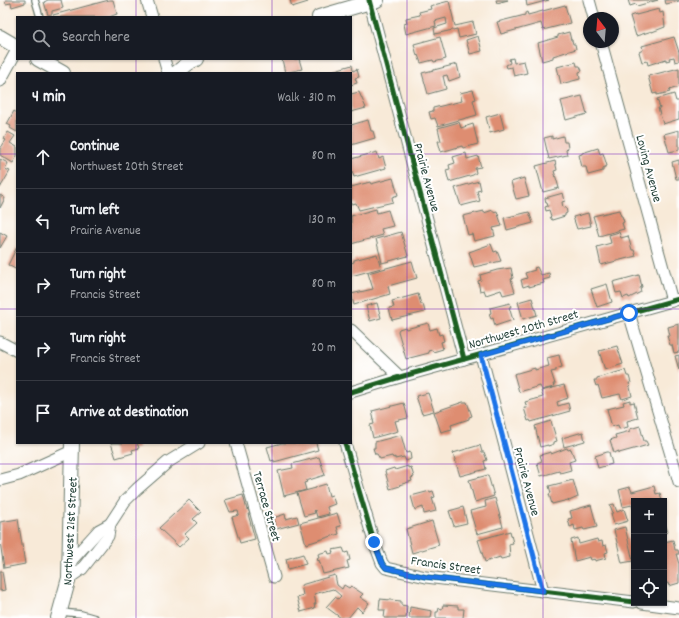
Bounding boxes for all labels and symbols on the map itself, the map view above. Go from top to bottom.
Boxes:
north arrow [583,12,619,48]
street label: Loving Avenue [629,133,666,205]
street label: Prairie Avenue [407,141,444,215]
route start [620,304,638,322]
street label: Northwest 20th Street [467,306,581,355]
street label: Prairie Avenue [507,445,544,519]
street label: Terrace Street [247,469,285,544]
street label: Northwest 21st Street [59,476,84,586]
route end [365,533,383,551]
street label: Francis Street [409,552,482,581]

